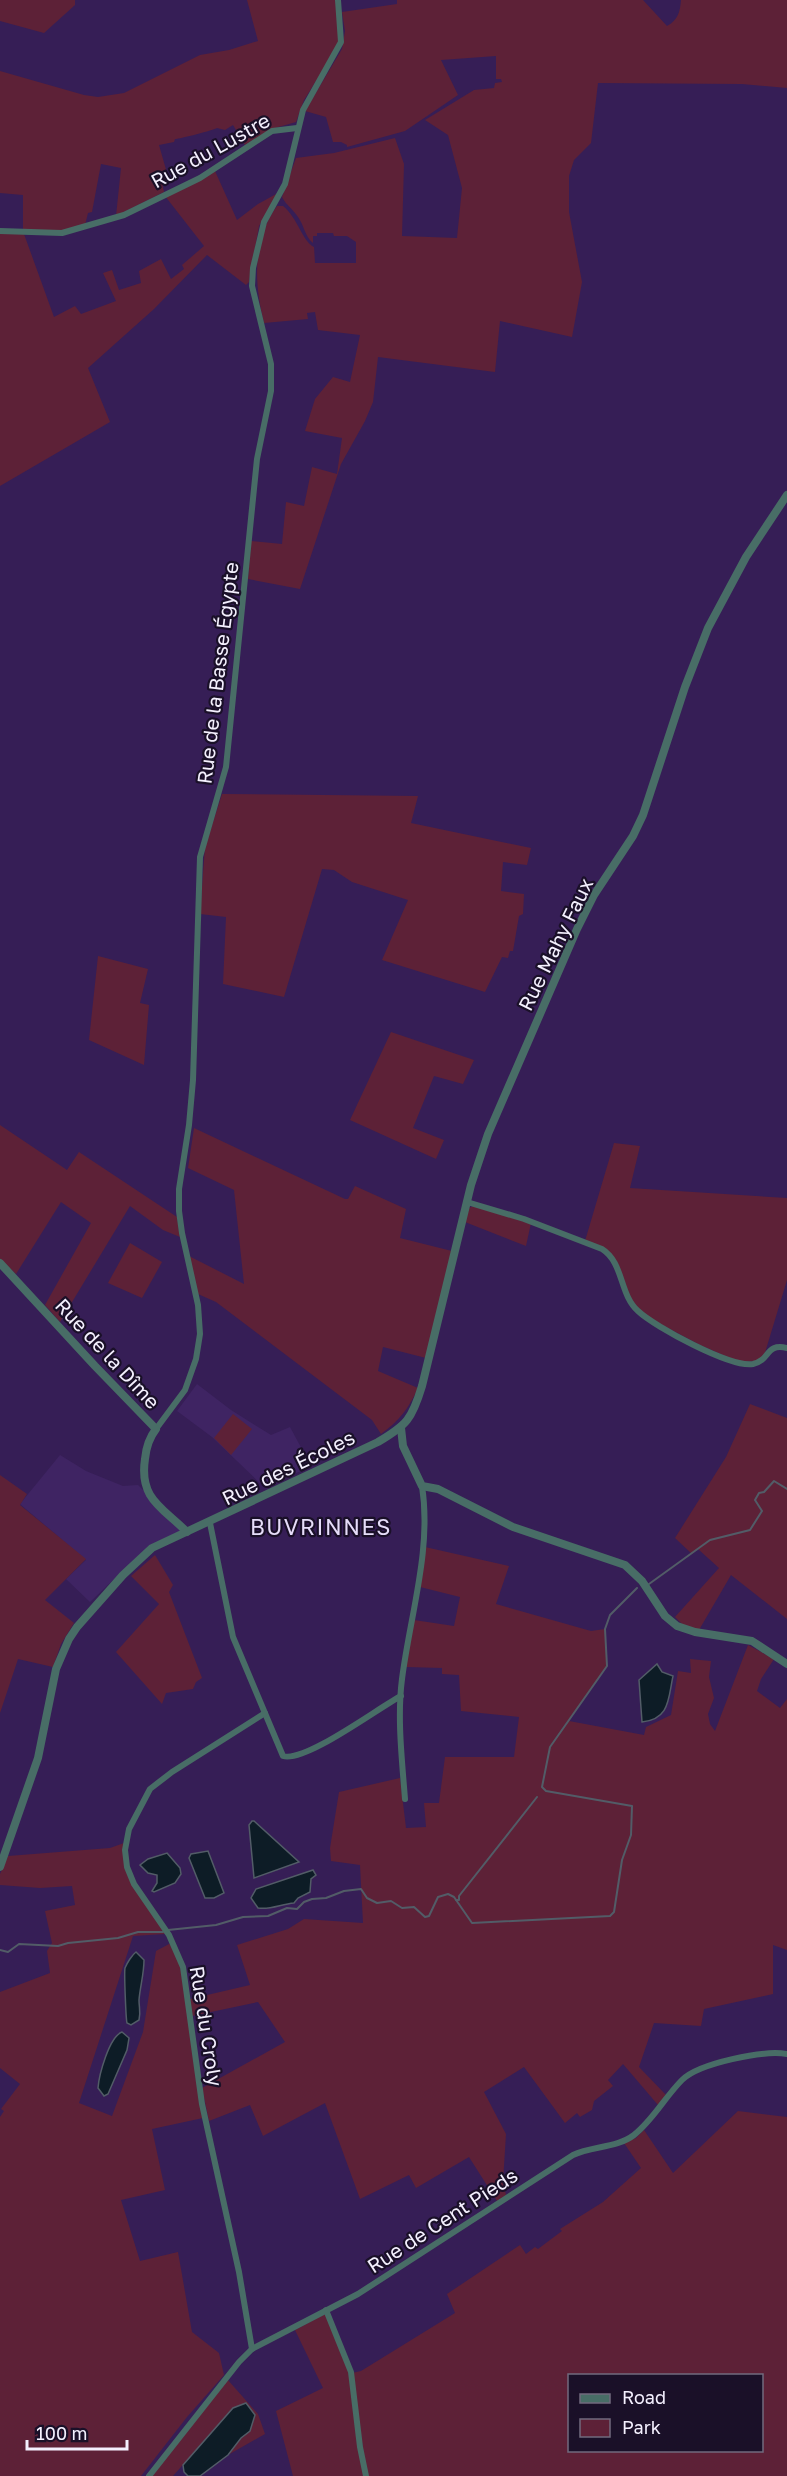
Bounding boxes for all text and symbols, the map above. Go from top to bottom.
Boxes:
street label: Rue du Lustre [146,107,274,193]
street label: Rue de la Basse Égypte [191,561,243,785]
street label: Rue Mahy Faux [513,874,597,1014]
street label: Rue de la Dîme [51,1293,165,1413]
street label: Rue des Écoles [218,1424,358,1510]
district label: BUVRINNES [250,1513,392,1540]
street label: Rue du Croly [186,1964,228,2088]
street label: Rue de Cent Pieds [362,2163,522,2277]
legend [568,2374,763,2452]
text: Road [622,2386,666,2408]
scale bar [27,2413,128,2451]
text: Park [622,2416,661,2438]
text: 100 m [36,2422,87,2444]

